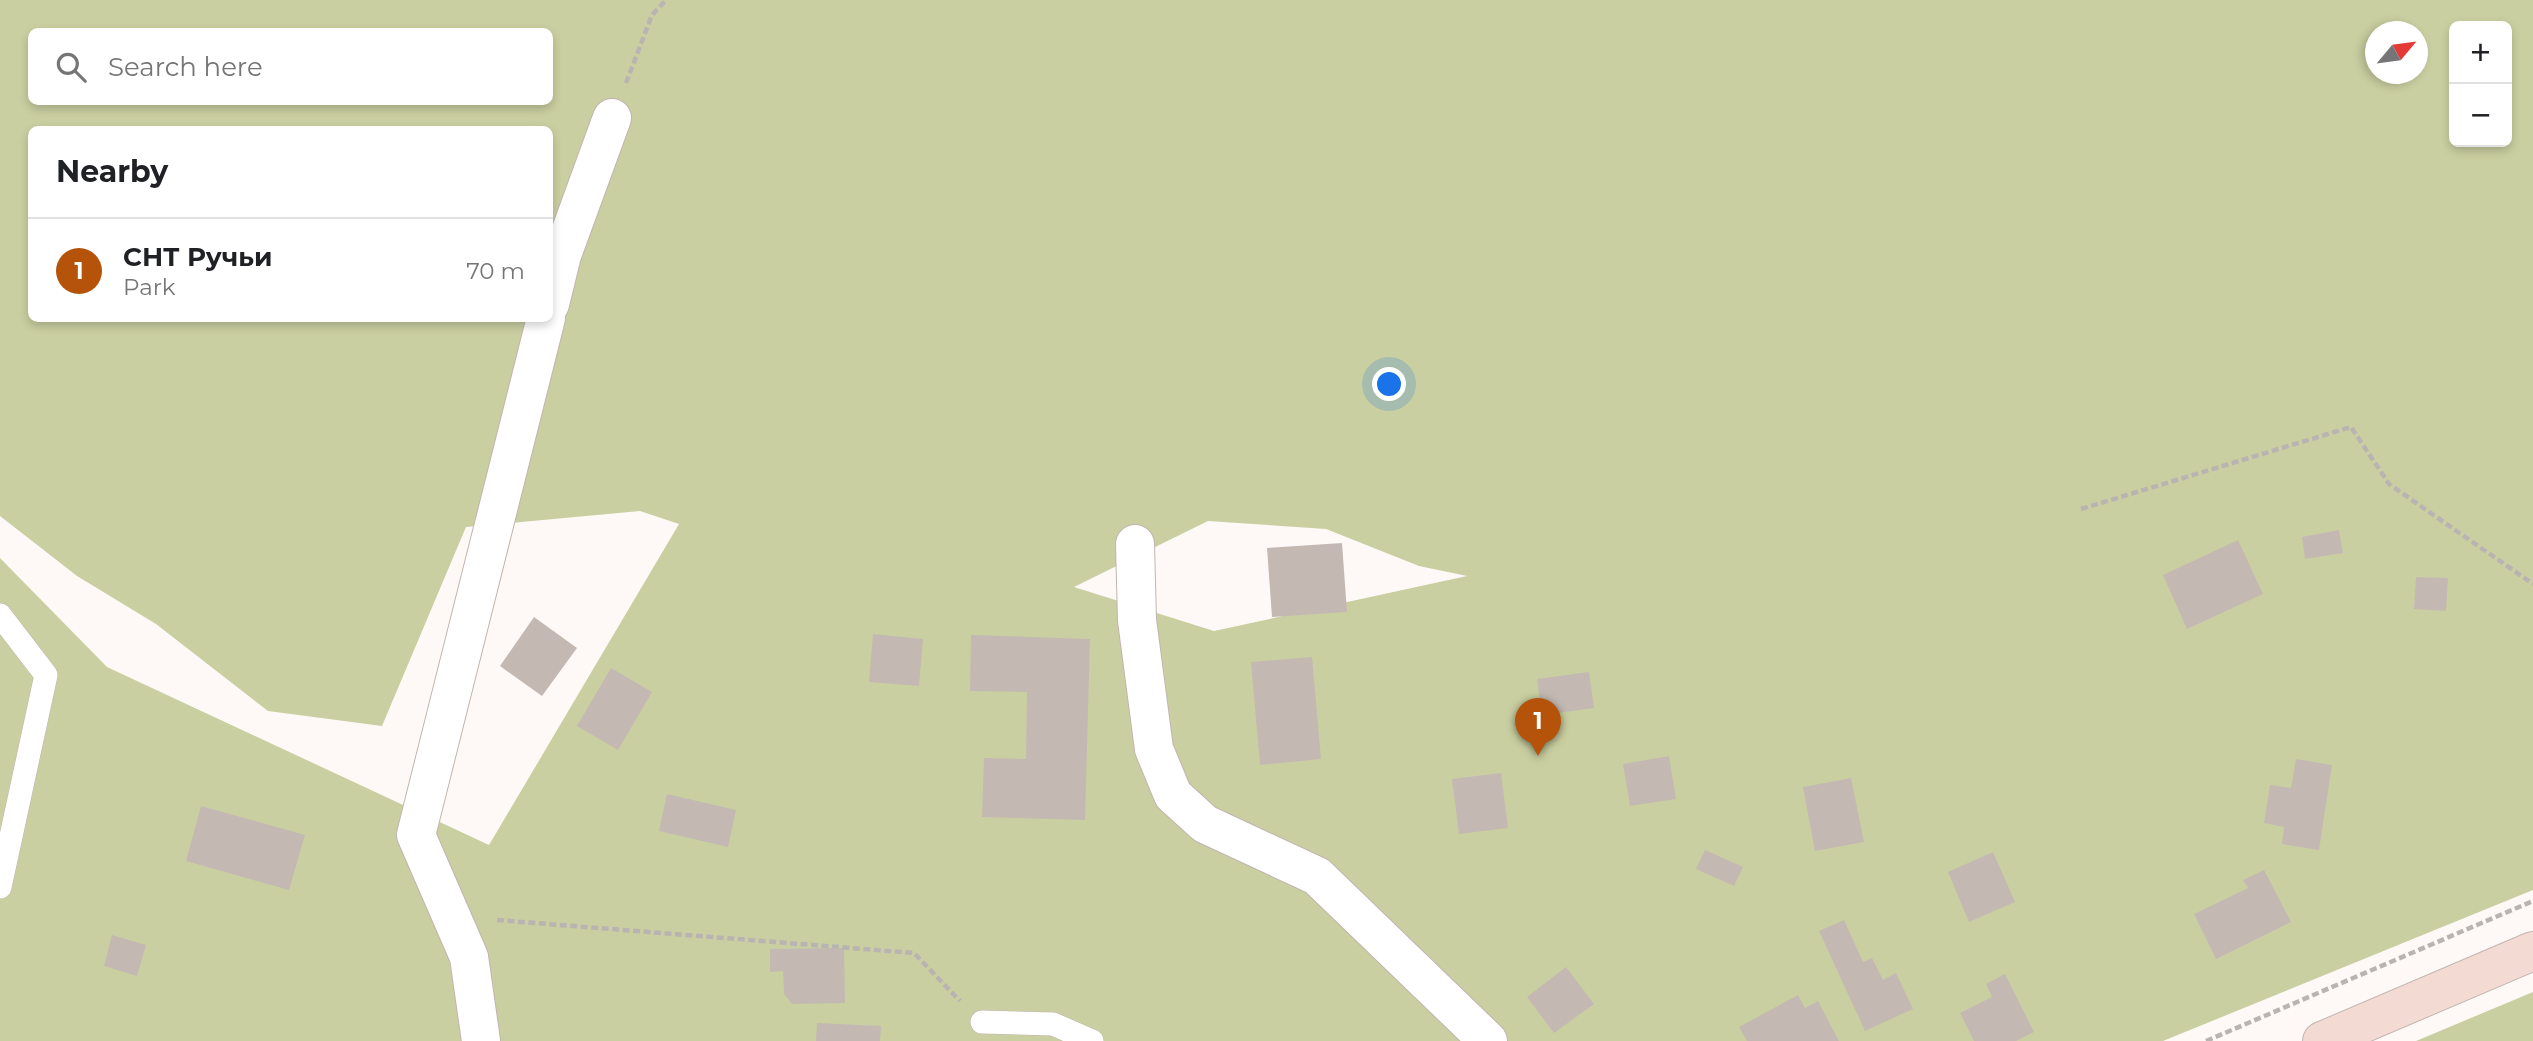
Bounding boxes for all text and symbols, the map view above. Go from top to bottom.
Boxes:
north arrow [2365,21,2428,84]
map controls [2449,21,2512,147]
button: + [2449,21,2512,84]
search box [28,28,553,105]
icon: search [52,48,90,86]
text: Search here [108,51,263,83]
button: − [2449,84,2512,147]
text: Nearby [56,153,168,190]
text: СНТ Ручьи [123,241,272,273]
text: 1 [74,257,84,285]
text: 70 m [466,257,525,285]
text: Park [123,273,176,301]
your location [1372,367,1406,401]
pin: 1 [1515,698,1561,756]

